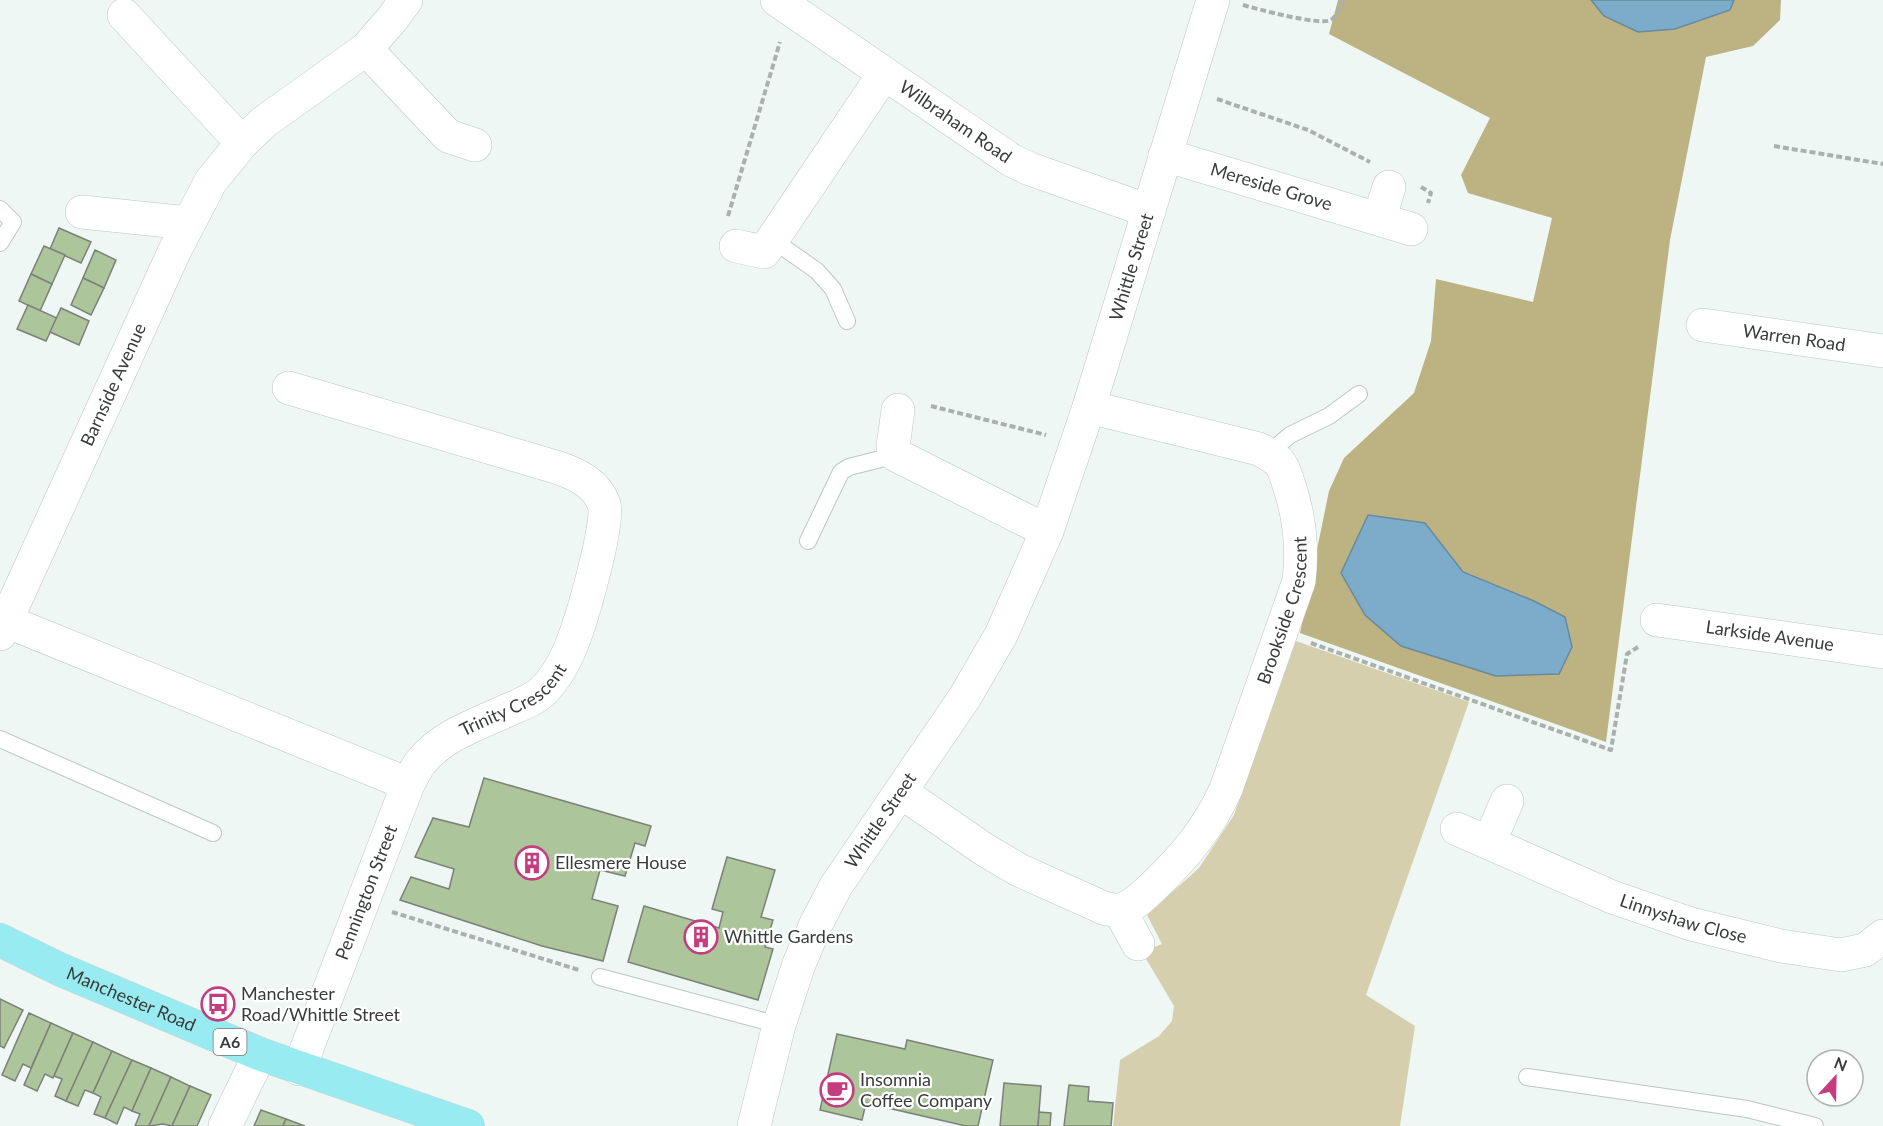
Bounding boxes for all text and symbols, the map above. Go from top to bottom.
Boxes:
street label: Wilbraham Road [896,75,1016,167]
street label: Mereside Grove [1208,157,1335,215]
street label: Whittle Street [1104,210,1158,323]
street label: Barnside Avenue [75,319,150,449]
street label: Warren Road [1741,319,1847,355]
street label: Brookside Crescent [1252,535,1311,687]
street label: Larkside Avenue [1704,615,1836,655]
street label: Trinity Crescent [456,659,571,740]
street label: Whittle Street [840,767,921,872]
street label: Pennington Street [330,821,401,963]
building icon: Ellesmere House [514,845,550,881]
place label: Ellesmere House [555,851,687,873]
street label: Linnyshaw Close [1617,889,1749,947]
building icon: Whittle Gardens [683,919,719,955]
place label: Whittle Gardens [724,925,853,947]
street label: Manchester Road [64,962,199,1036]
place label: Manchester Road/Whittle Street [241,982,401,1025]
bus stop icon: Manchester Road/Whittle Street [200,986,236,1022]
road number: A6 [214,1029,246,1055]
north arrow [1805,1048,1865,1108]
text: N [1832,1053,1850,1075]
place label: Insomnia Coffee Company [860,1068,993,1111]
cafe icon: Insomnia Coffee Company [819,1072,855,1108]

